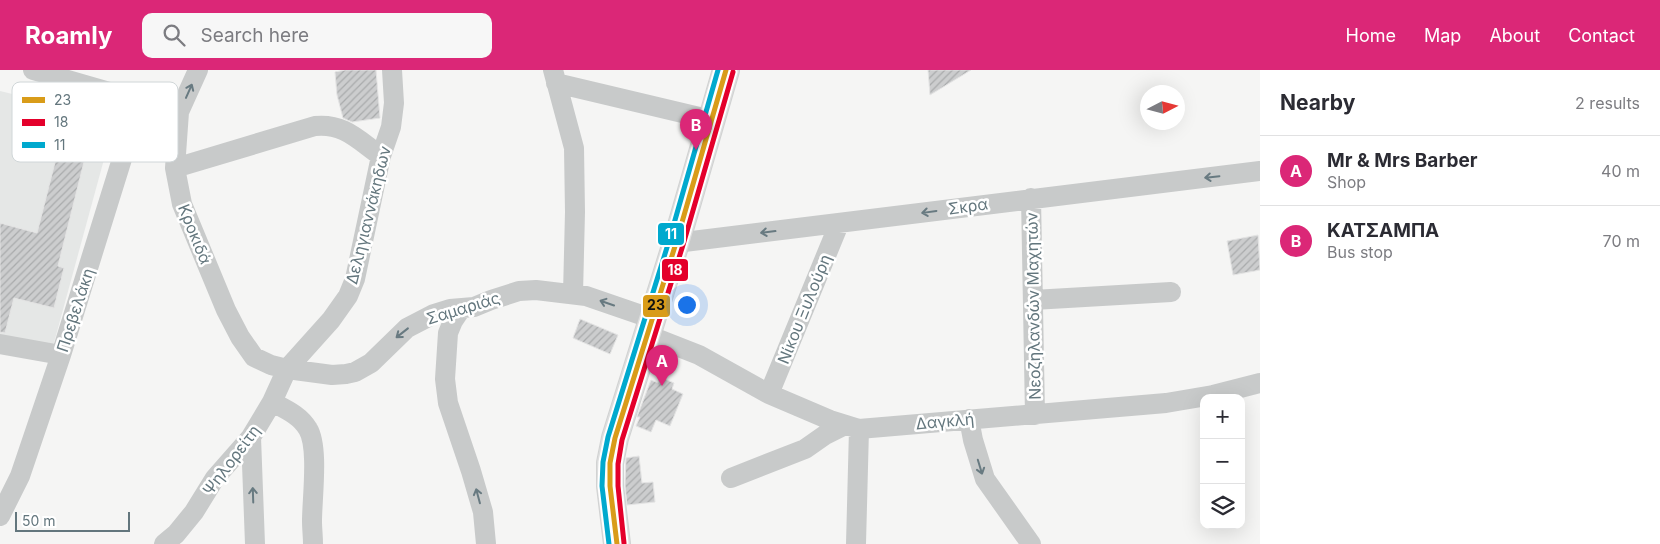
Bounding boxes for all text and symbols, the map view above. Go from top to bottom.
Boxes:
search box [142,13,492,58]
text: Roamly [25,21,112,50]
icon: search [160,21,188,49]
text: Search here [200,24,309,47]
text: Home [1346,25,1396,46]
text: Map [1424,25,1461,46]
text: About [1489,25,1540,46]
text: Contact [1568,25,1635,46]
legend [12,82,178,162]
one-way arrow [185,84,194,99]
north arrow [1140,85,1185,130]
text: Nearby [1280,90,1355,115]
text: 23 [54,91,71,108]
text: 2 results [1575,93,1640,113]
pin: B [680,109,712,150]
text: 18 [54,113,68,130]
text: 11 [54,136,65,153]
street label: Δεληγιαννάκηδων [341,144,395,286]
text: Mr & Mrs Barber [1327,149,1477,172]
text: A [1290,161,1302,181]
text: 40 m [1601,161,1640,181]
one-way arrow [1204,172,1220,182]
text: Shop [1327,172,1366,192]
street label: Σκρα [947,193,989,219]
street label: Κροκιδά [174,201,216,267]
one-way arrow [921,207,937,217]
street label: Νεοζηλανδών Μαχητών [1021,212,1045,400]
text: ΚΑΤΣΑΜΠΑ [1327,219,1439,242]
line badge: 11 [657,222,685,246]
text: 11 [665,225,677,242]
one-way arrow [760,227,776,237]
text: B [1291,231,1301,251]
text: 70 m [1603,231,1640,251]
text: Bus stop [1327,242,1393,262]
street label: Νίκου Ξυλούρη [773,251,835,367]
line badge: 18 [661,258,689,282]
text: 18 [667,261,683,278]
street label: Πρεβελάκη [52,265,98,355]
street label: Σαμαριάς [424,287,502,329]
your location [674,292,700,318]
line badge: 23 [642,294,671,318]
text: 23 [647,296,665,313]
one-way arrow [599,298,615,307]
one-way arrow [396,327,409,338]
pin: A [646,345,678,386]
map controls [1200,394,1245,529]
button: + [1200,394,1245,439]
street label: Δαγκλή [915,408,975,434]
street label: Ψηλορείτη [198,421,264,499]
button: − [1200,439,1245,484]
one-way arrow [976,458,986,474]
button: layers [1200,484,1245,529]
one-way arrow [249,488,258,504]
one-way arrow [473,488,482,504]
scale bar [15,509,130,532]
text: 50 m [22,512,56,529]

